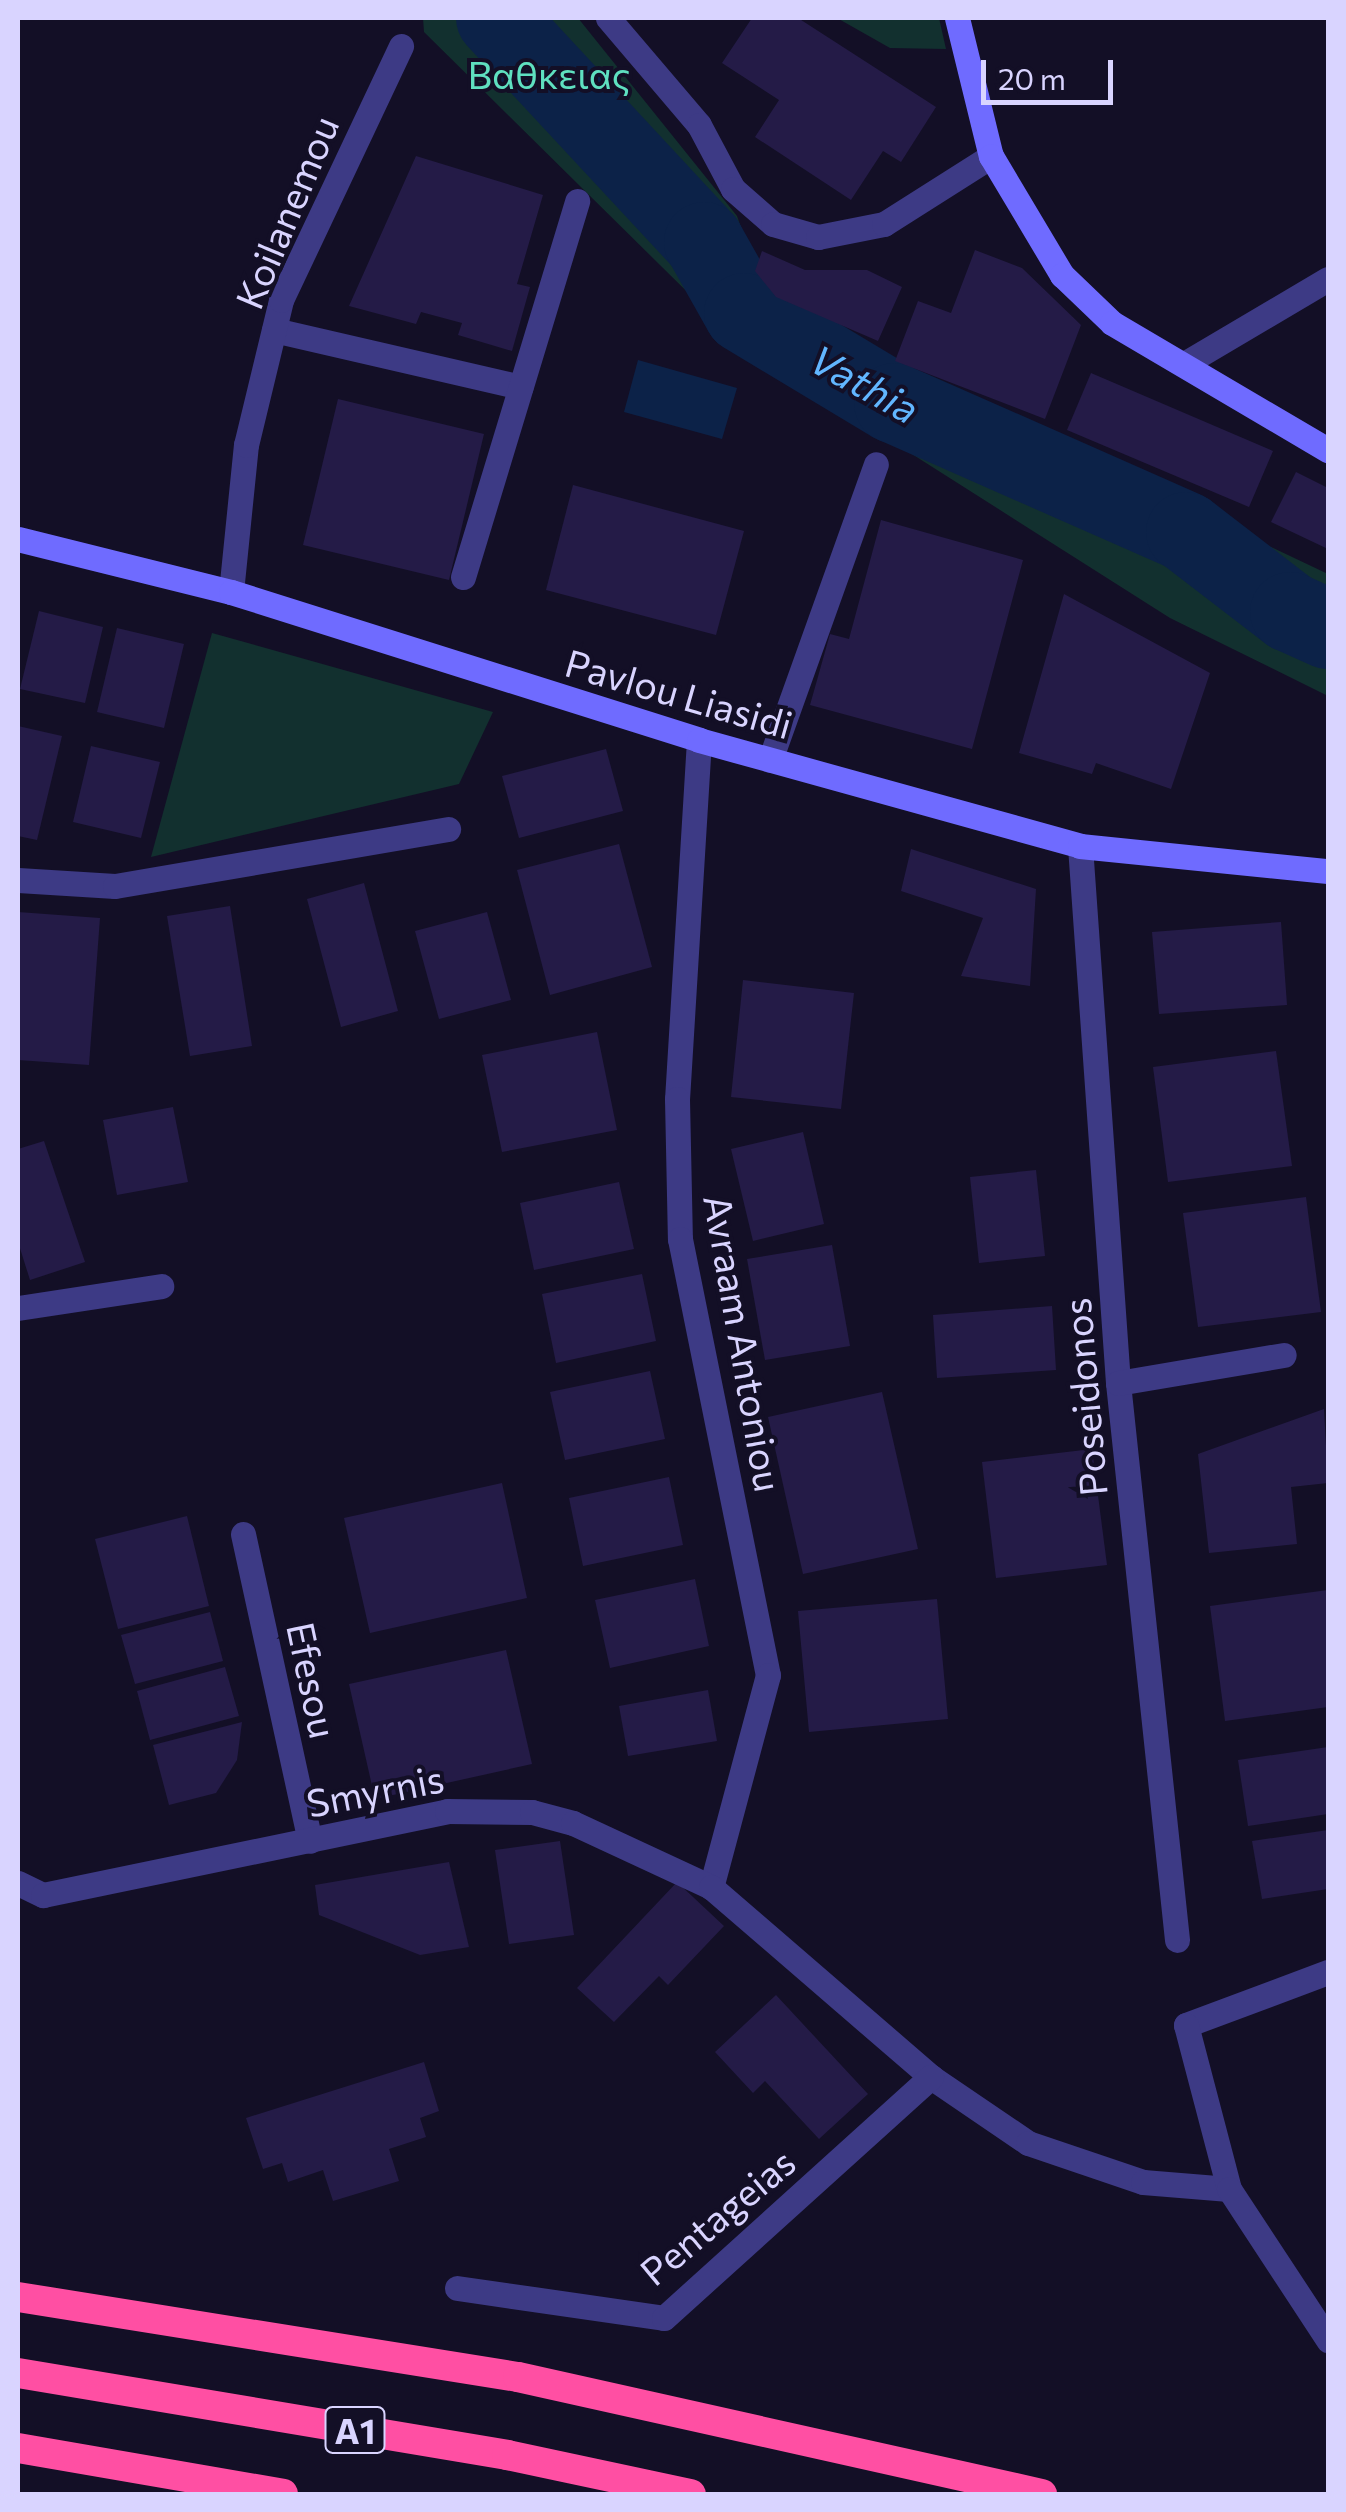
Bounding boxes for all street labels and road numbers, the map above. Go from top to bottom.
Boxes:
street label: Koilanemou [225,109,347,315]
street label: Pavlou Liasidi [560,639,798,747]
street label: Avraam Antoniou [695,1191,793,1495]
street label: Poseidonos [1053,1296,1115,1498]
street label: Efesou [278,1618,348,1742]
street label: Smyrnis [303,1754,447,1826]
street label: Pentageias [630,2138,804,2294]
road number: A1 [322,2400,388,2460]

